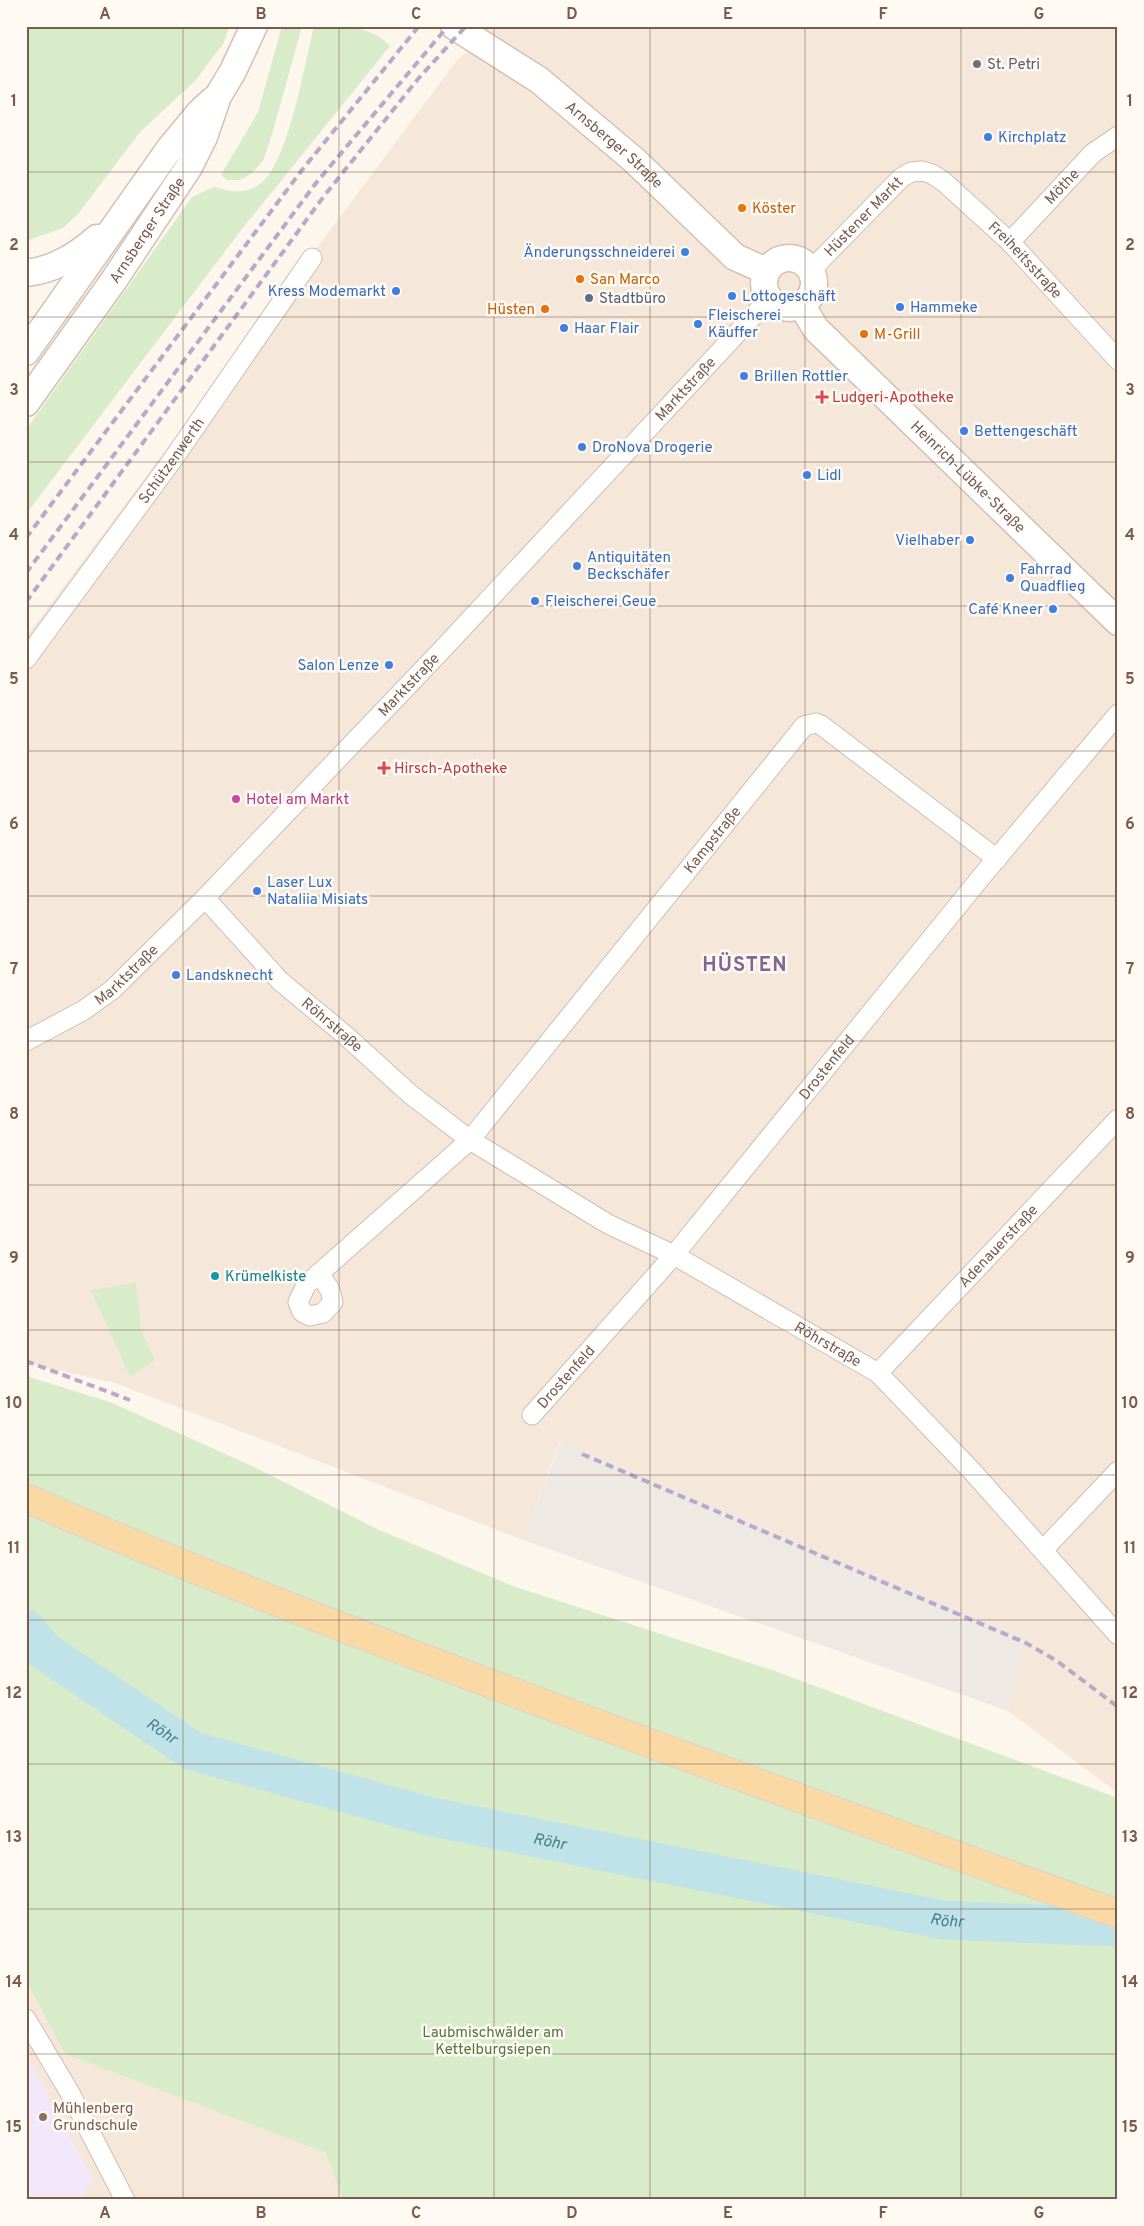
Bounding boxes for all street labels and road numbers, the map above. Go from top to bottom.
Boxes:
street label: Arnsberger Straße [561,98,666,193]
street label: Möthe [1042,165,1084,209]
street label: Hüstener Markt [821,173,908,262]
street label: Arnsberger Straße [106,174,190,288]
street label: Freiheitsstraße [983,218,1065,304]
street label: Marktstraße [652,354,721,426]
street label: Schützenwerth [135,415,210,508]
street label: Heinrich-Lübke-Straße [906,418,1029,538]
street label: Marktstraße [375,650,445,721]
street label: Kampstraße [681,803,746,878]
street label: Marktstraße [91,941,163,1010]
street label: Röhrstraße [297,995,366,1057]
street label: Drostenfeld [796,1032,860,1104]
street label: Adenauerstraße [956,1201,1043,1292]
street label: Röhrstraße [790,1318,864,1372]
street label: Drostenfeld [534,1342,600,1413]

